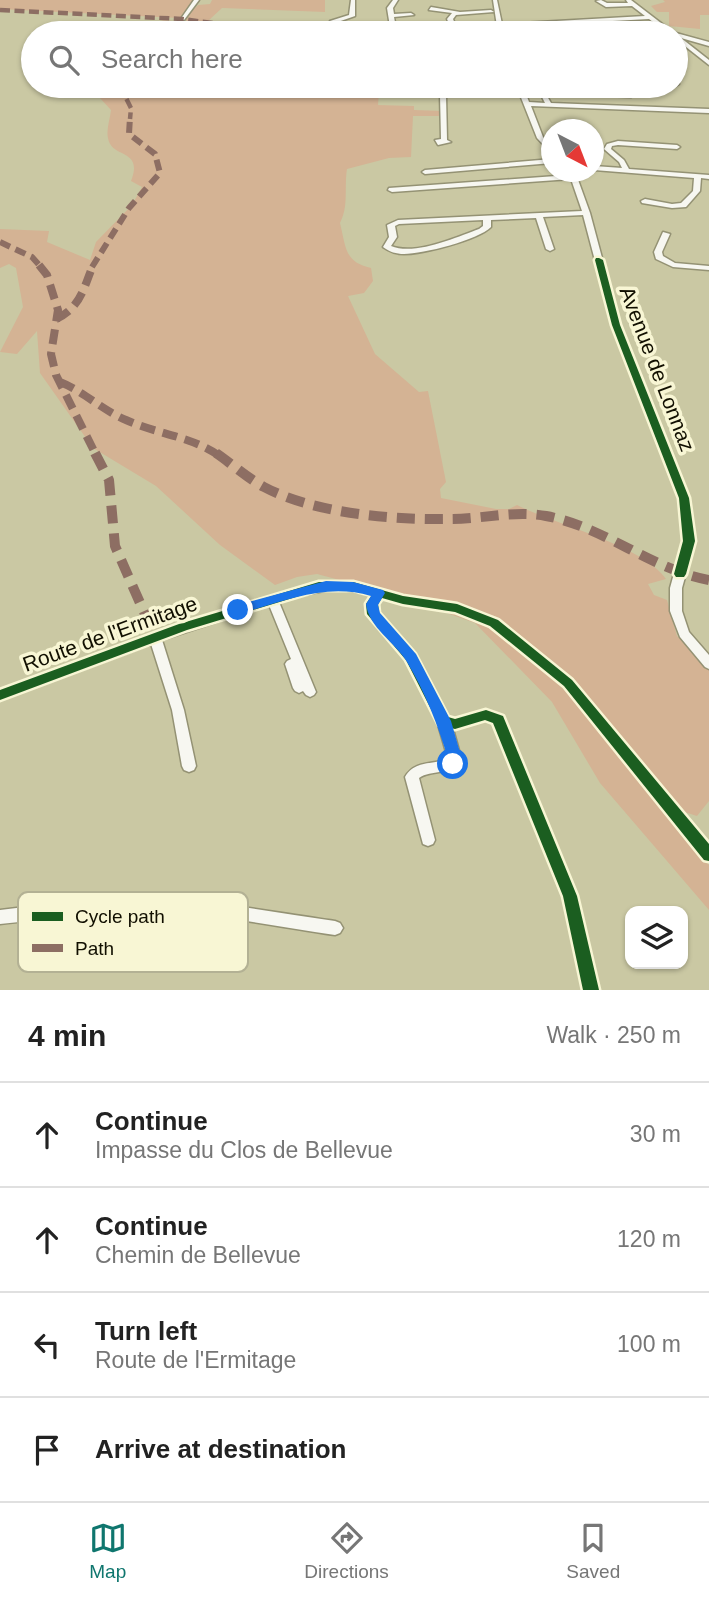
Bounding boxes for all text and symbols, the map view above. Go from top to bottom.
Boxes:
search box [21,21,688,98]
icon: search [45,41,83,79]
text: Search here [101,44,243,74]
north arrow [541,119,604,182]
street label: Avenue de Lonnaz [615,283,700,455]
street label: Route de l'Ermitage [20,591,200,676]
route end [222,594,253,625]
route start [437,748,468,779]
legend [18,892,248,972]
text: Cycle path [75,906,165,927]
map controls [625,906,688,969]
button: layers [625,906,688,969]
text: Path [75,938,114,959]
text: 4 min [28,1019,106,1052]
text: Walk · 250 m [546,1022,681,1048]
text: Continue [95,1106,208,1136]
icon: ahead [28,1116,66,1154]
text: 30 m [630,1121,681,1147]
text: Impasse du Clos de Bellevue [95,1137,393,1163]
text: Continue [95,1211,208,1241]
icon: ahead [28,1221,66,1259]
text: 120 m [617,1226,681,1252]
text: Chemin de Bellevue [95,1242,301,1268]
text: Turn left [95,1316,197,1346]
icon: left [28,1326,66,1364]
text: 100 m [617,1331,681,1357]
text: Route de l'Ermitage [95,1347,296,1373]
icon: arrive [28,1431,66,1469]
text: Arrive at destination [95,1434,346,1464]
tab: Map [89,1519,127,1583]
tab: Directions [304,1519,389,1583]
tab: Saved [566,1519,620,1583]

